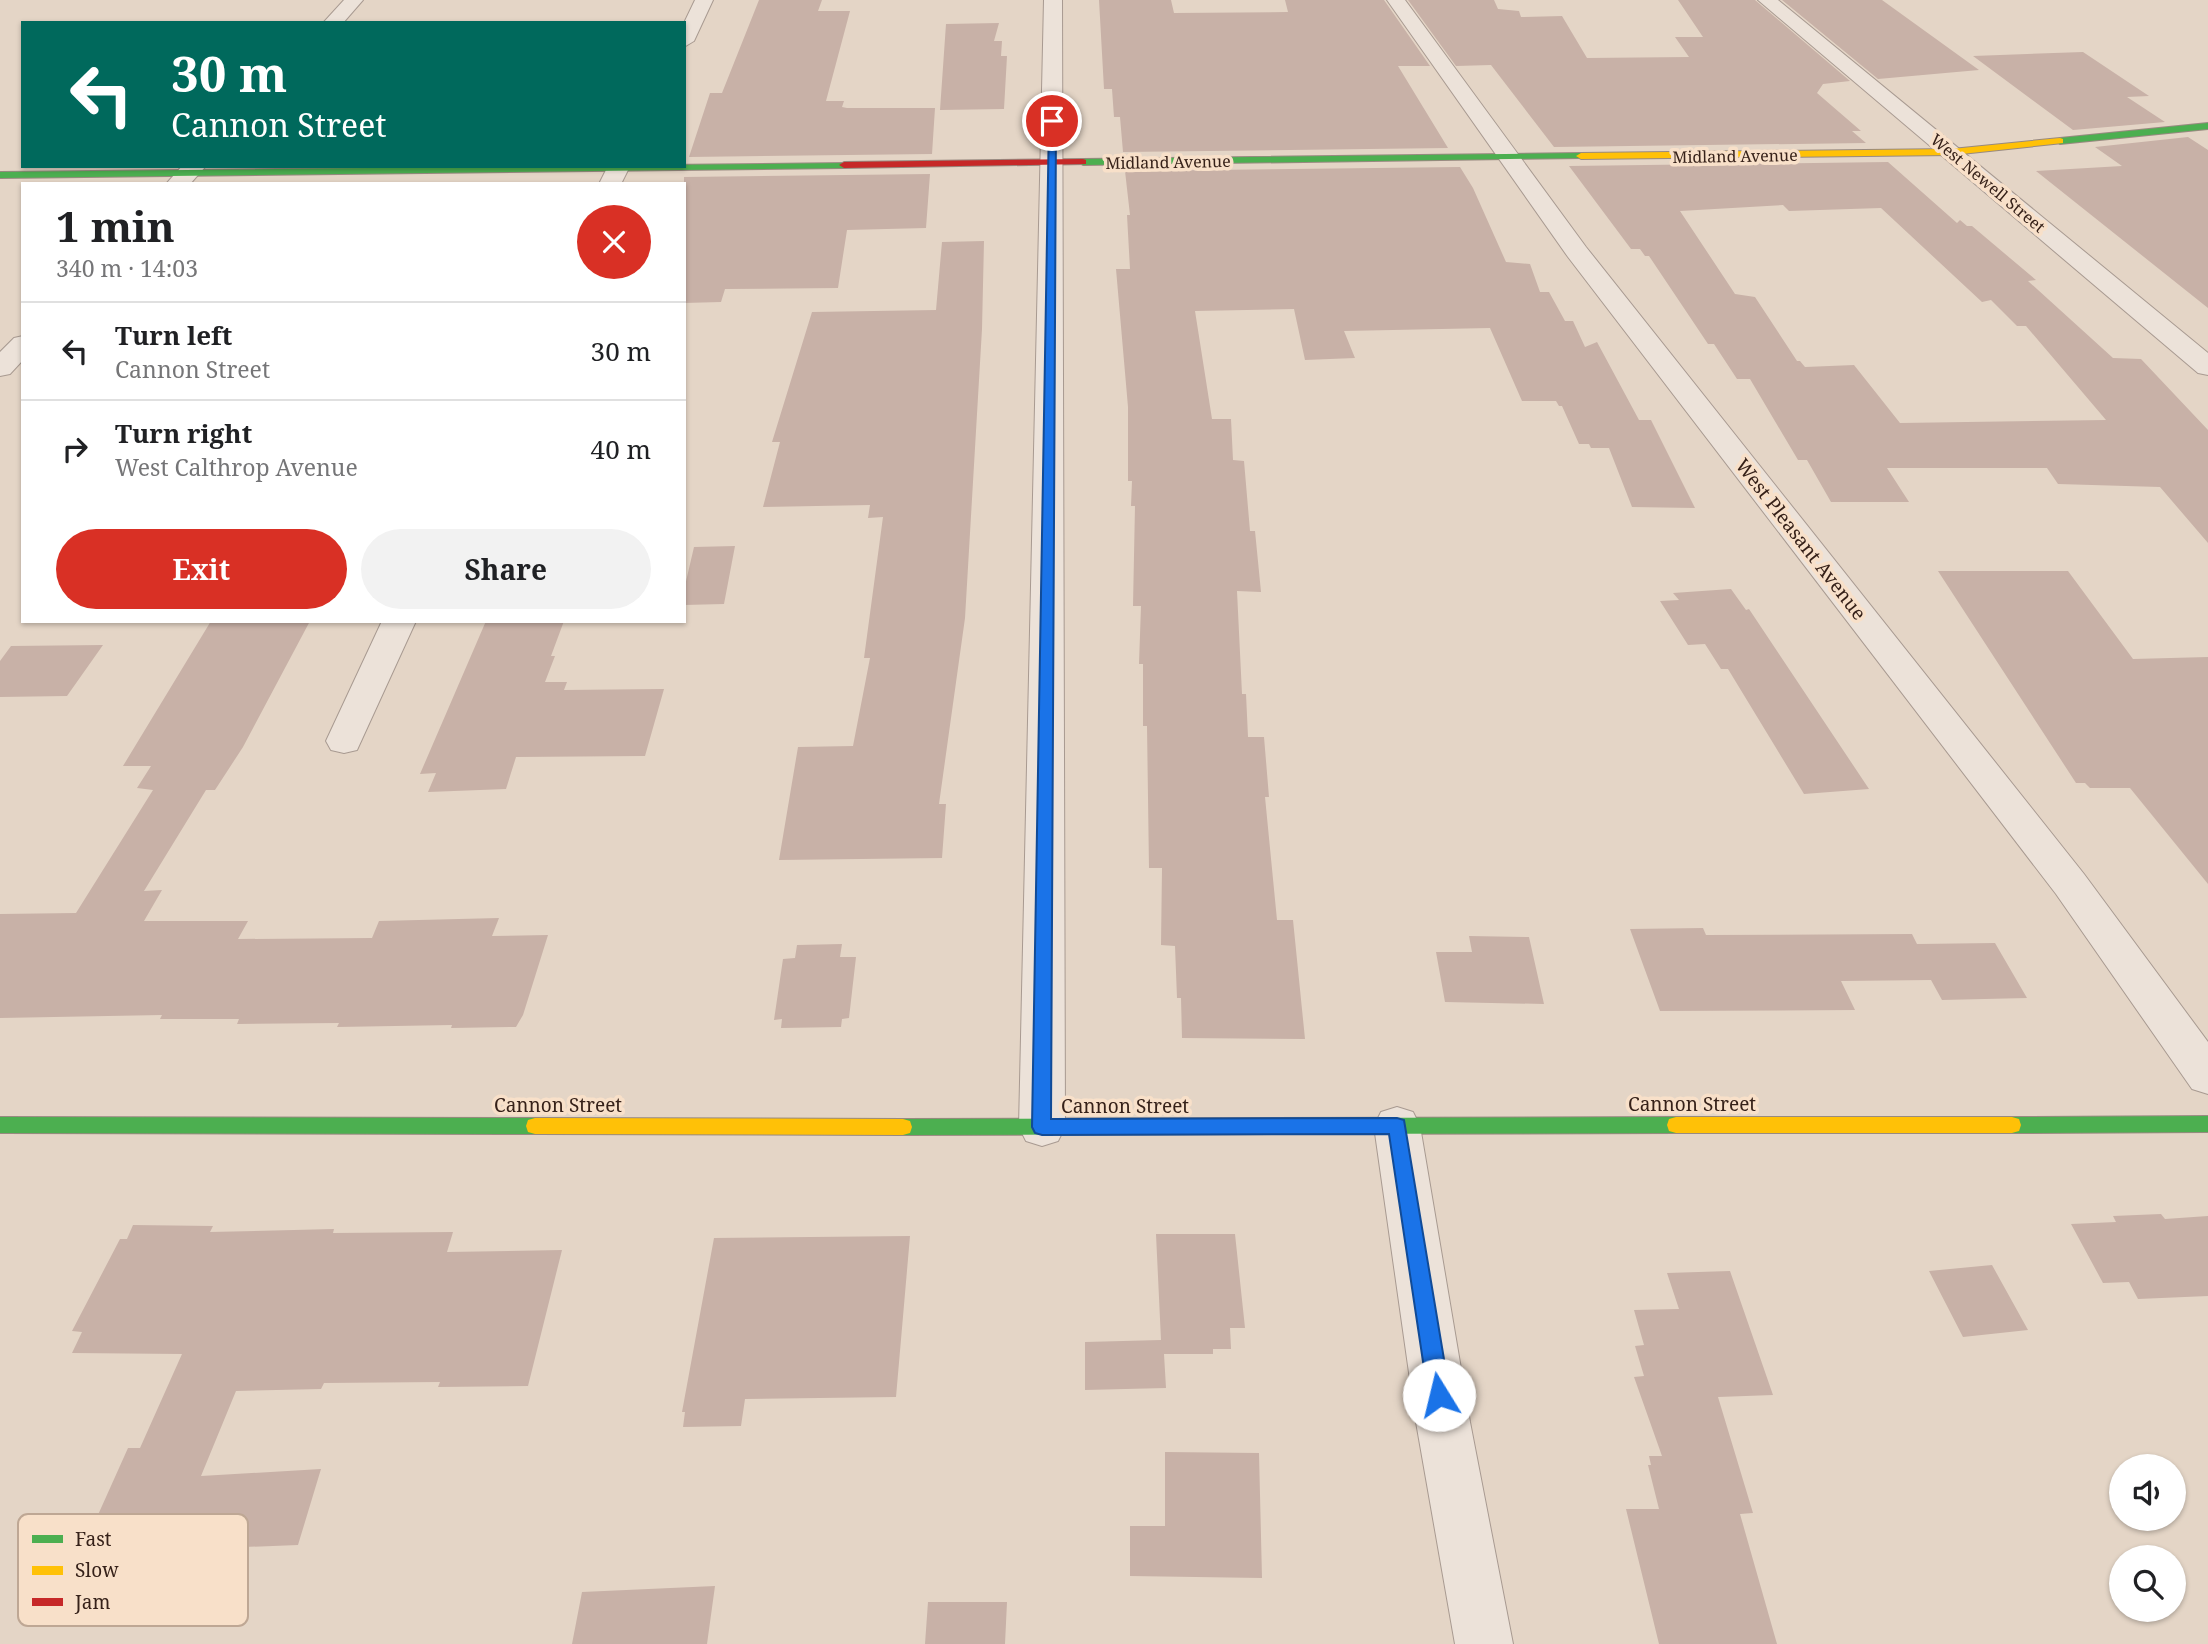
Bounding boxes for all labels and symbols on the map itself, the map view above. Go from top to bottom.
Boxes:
pin [1022,91,1082,151]
street label: West Newell Street [1926,129,2050,238]
street label: Midland Avenue [1672,144,1798,168]
street label: Midland Avenue [1105,150,1231,174]
street label: West Pleasant Avenue [1730,453,1872,625]
street label: Cannon Street [1628,1091,1756,1117]
street label: Cannon Street [494,1092,622,1118]
street label: Cannon Street [1061,1093,1189,1119]
position arrow [1402,1358,1476,1432]
legend [18,1514,248,1626]
text: Fast [75,1526,112,1552]
text: Slow [75,1557,119,1583]
text: Jam [74,1589,110,1615]

